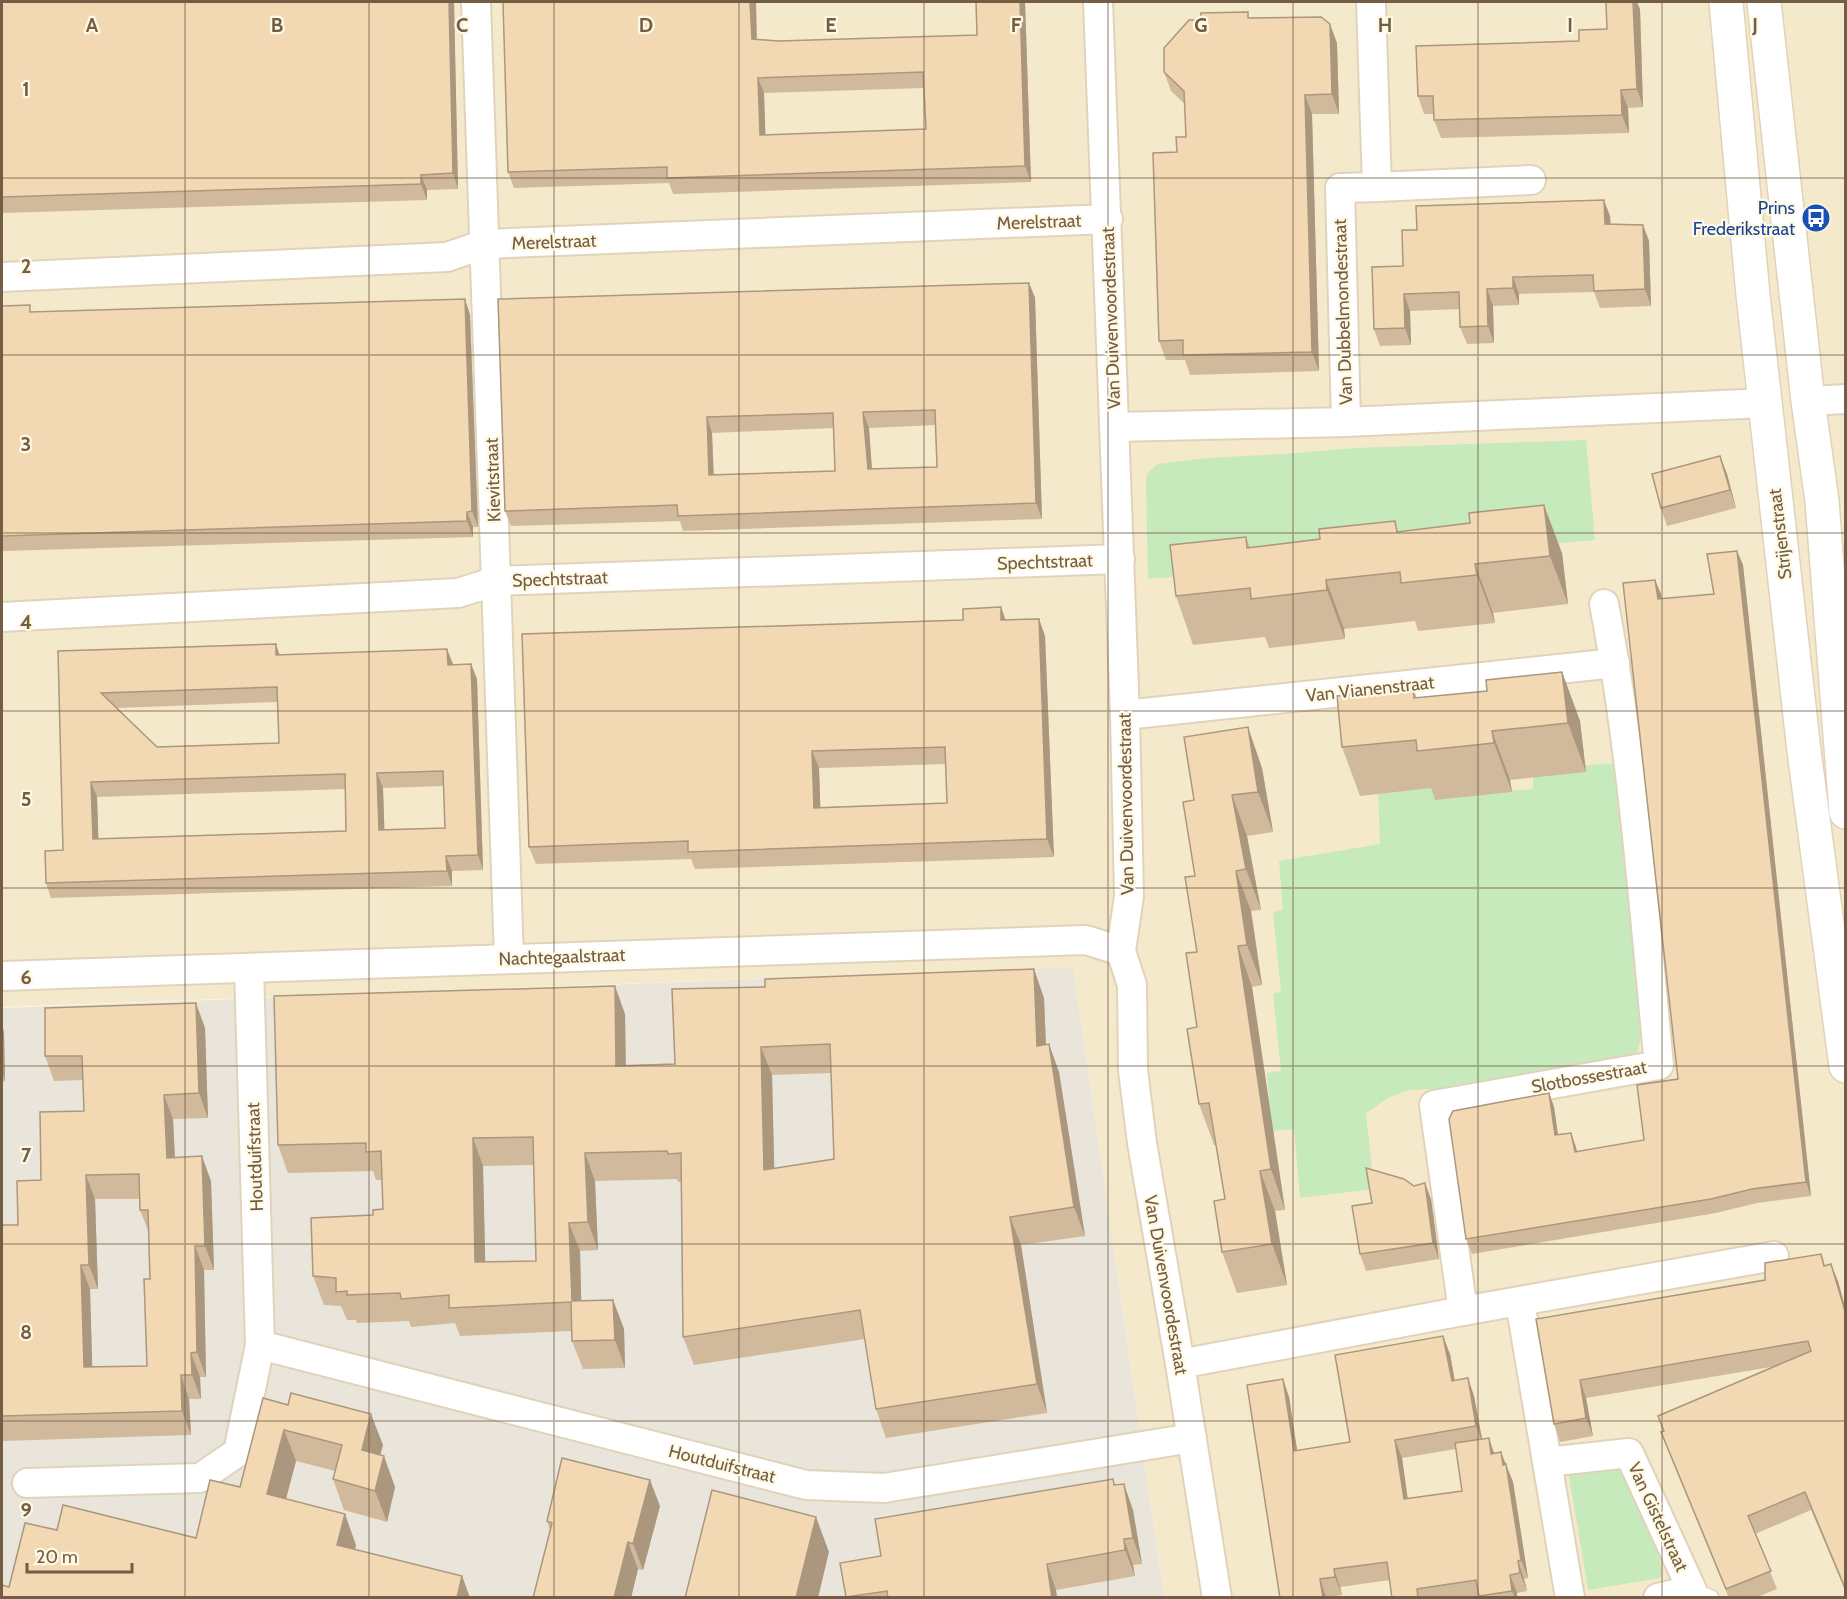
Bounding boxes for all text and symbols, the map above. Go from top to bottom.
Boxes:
text: A [86,13,99,37]
text: B [271,13,283,37]
text: C [456,13,468,37]
text: D [639,13,653,37]
text: E [825,13,837,37]
text: F [1011,13,1022,37]
text: G [1194,13,1208,37]
text: H [1378,13,1392,37]
text: I [1567,13,1573,37]
text: J [1751,13,1758,37]
text: 1 [22,77,30,101]
place label: Prins Frederikstraat [1693,197,1795,240]
bus stop icon: Prins Frederikstraat [1800,202,1832,234]
street label: Merelstraat [996,210,1082,234]
street label: Van Dubbelmondestraat [1329,219,1357,405]
street label: Van Duivenvoordestraat [1097,226,1125,410]
street label: Merelstraat [511,230,597,254]
text: 2 [21,254,31,278]
text: 3 [21,432,31,456]
street label: Kievitstraat [481,437,505,523]
street label: Strijenstraat [1764,487,1796,581]
street label: Spechtstraat [997,549,1093,575]
street label: Spechtstraat [512,566,608,592]
text: 4 [20,610,32,634]
street label: Van Vianenstraat [1305,671,1435,707]
street label: Van Duivenvoordestraat [1113,713,1139,895]
text: 5 [21,787,31,811]
street label: Nachtegaalstraat [498,944,626,970]
text: 6 [20,965,32,989]
street label: Slotbossestraat [1530,1056,1648,1098]
street label: Houtduifstraat [242,1102,268,1212]
text: 7 [21,1143,32,1167]
street label: Van Duivenvoordestraat [1139,1193,1193,1377]
text: 8 [20,1320,32,1344]
street label: Houtduifstraat [666,1440,778,1488]
street label: Van Gistelstraat [1623,1459,1693,1575]
text: 9 [20,1498,32,1522]
scale bar [27,1536,132,1574]
text: 20 m [36,1546,78,1568]

